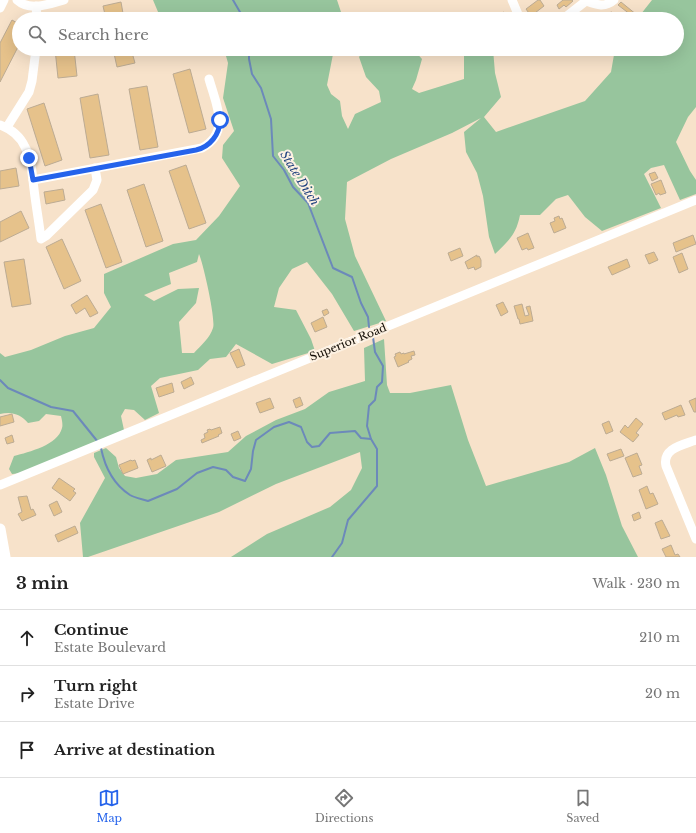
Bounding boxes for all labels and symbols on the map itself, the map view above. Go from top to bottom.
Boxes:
route start [211,111,229,129]
water label: State Ditch [277,148,323,208]
route end [20,149,38,167]
street label: Superior Road [307,320,389,364]

